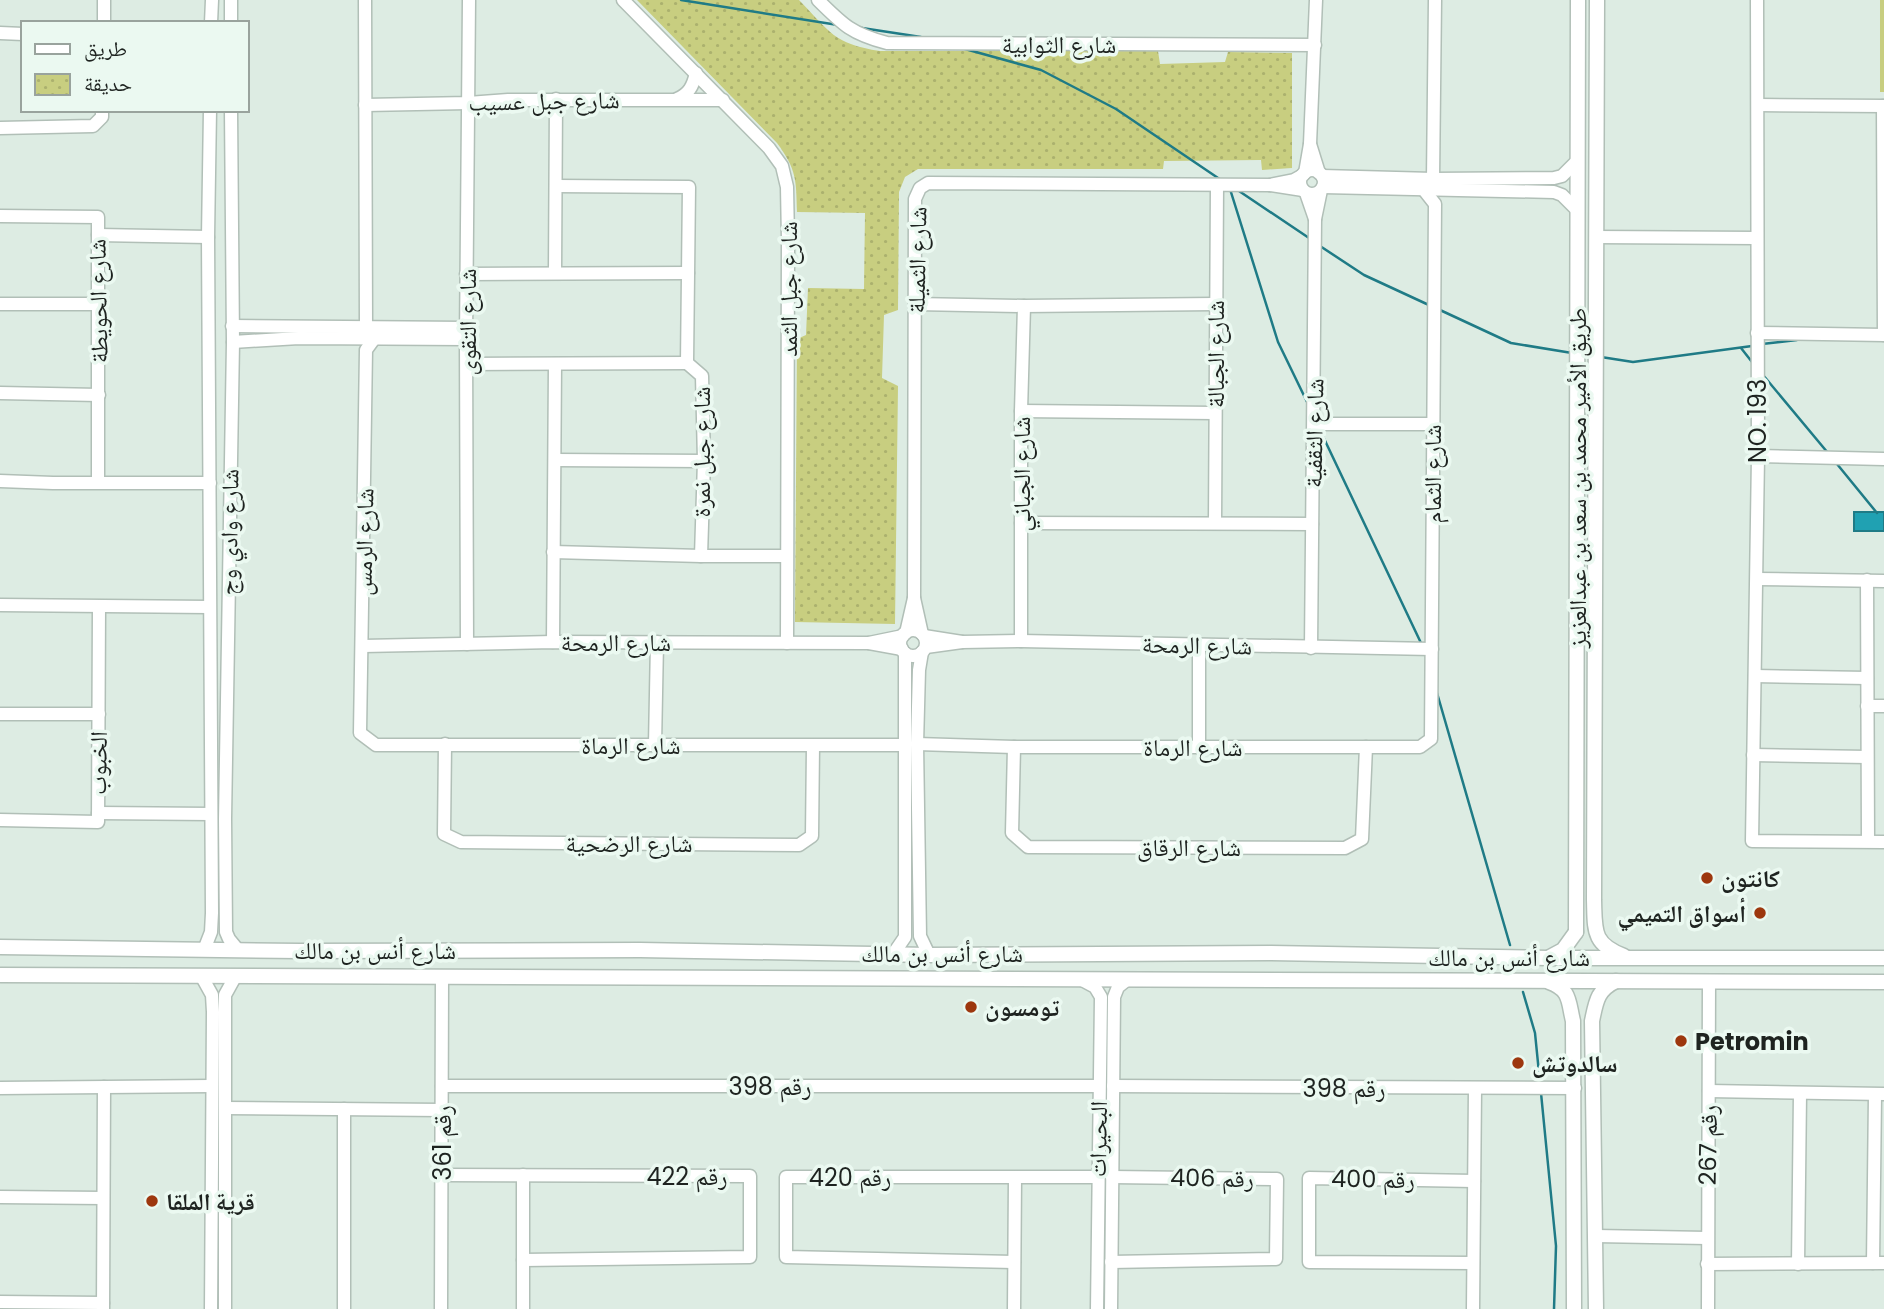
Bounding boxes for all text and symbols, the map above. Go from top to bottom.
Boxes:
legend [21,21,248,112]
street label: شارع الثوابية [1002,28,1116,61]
text: طريق [84,34,127,63]
text: حديقة [84,69,132,98]
street label: شارع جبل عسيب [468,83,620,119]
street label: شارع الثميلة [900,206,934,314]
street label: شارع جبل الثمد [772,221,805,357]
street label: شارع الحويطة [80,239,116,363]
street label: شارع التقوى [451,269,484,375]
street label: شارع الجبالة [1199,300,1232,408]
street label: طريق الأمير محمد بن سعد بن عبدالعزيز [1561,308,1594,649]
street label: شارع الثقفية [1297,378,1331,488]
street label: NO. 193 [1741,379,1774,463]
street label: شارع جبل نمرة [685,387,718,517]
street label: شارع الجباني [1005,417,1041,531]
street label: شارع الثمام [1416,424,1449,524]
street label: شارع وادي وج [211,468,250,596]
street label: شارع الرمس [347,488,381,596]
street label: شارع الرمحة [561,626,671,659]
street label: شارع الرمحة [1142,628,1252,662]
street label: شارع الرماة [581,729,681,762]
street label: الخبوب [81,731,115,795]
street label: شارع الرماة [1143,731,1243,764]
street label: شارع الرضحية [566,827,692,860]
street label: شارع الرقاق [1137,831,1241,864]
place label: كانتون [1721,862,1780,895]
marker: كانتون [1699,870,1715,886]
place label: أسواق التميمي [1617,897,1746,932]
marker: أسواق التميمي [1752,905,1768,921]
street label: شارع أنس بن مالك [294,934,456,967]
street label: شارع أنس بن مالك [861,937,1023,970]
street label: شارع أنس بن مالك [1428,941,1590,974]
place label: تومسون [985,991,1060,1024]
marker: تومسون [963,999,979,1015]
place label: Petromin [1695,1025,1809,1058]
marker: Petromin [1673,1033,1689,1049]
place label: سالدوتش [1532,1047,1618,1080]
marker: سالدوتش [1510,1055,1526,1071]
street label: رقم 398 [729,1070,811,1103]
street label: رقم 398 [1303,1072,1385,1105]
street label: البحيرات [1081,1101,1115,1177]
street label: رقم 267 [1691,1104,1725,1186]
street label: رقم 361 [426,1105,459,1181]
street label: رقم 422 [646,1160,728,1193]
street label: رقم 420 [809,1161,891,1194]
street label: رقم 406 [1170,1161,1254,1195]
street label: رقم 400 [1331,1162,1415,1196]
place label: قرية الملقا [166,1185,255,1218]
marker: قرية الملقا [144,1193,160,1209]

